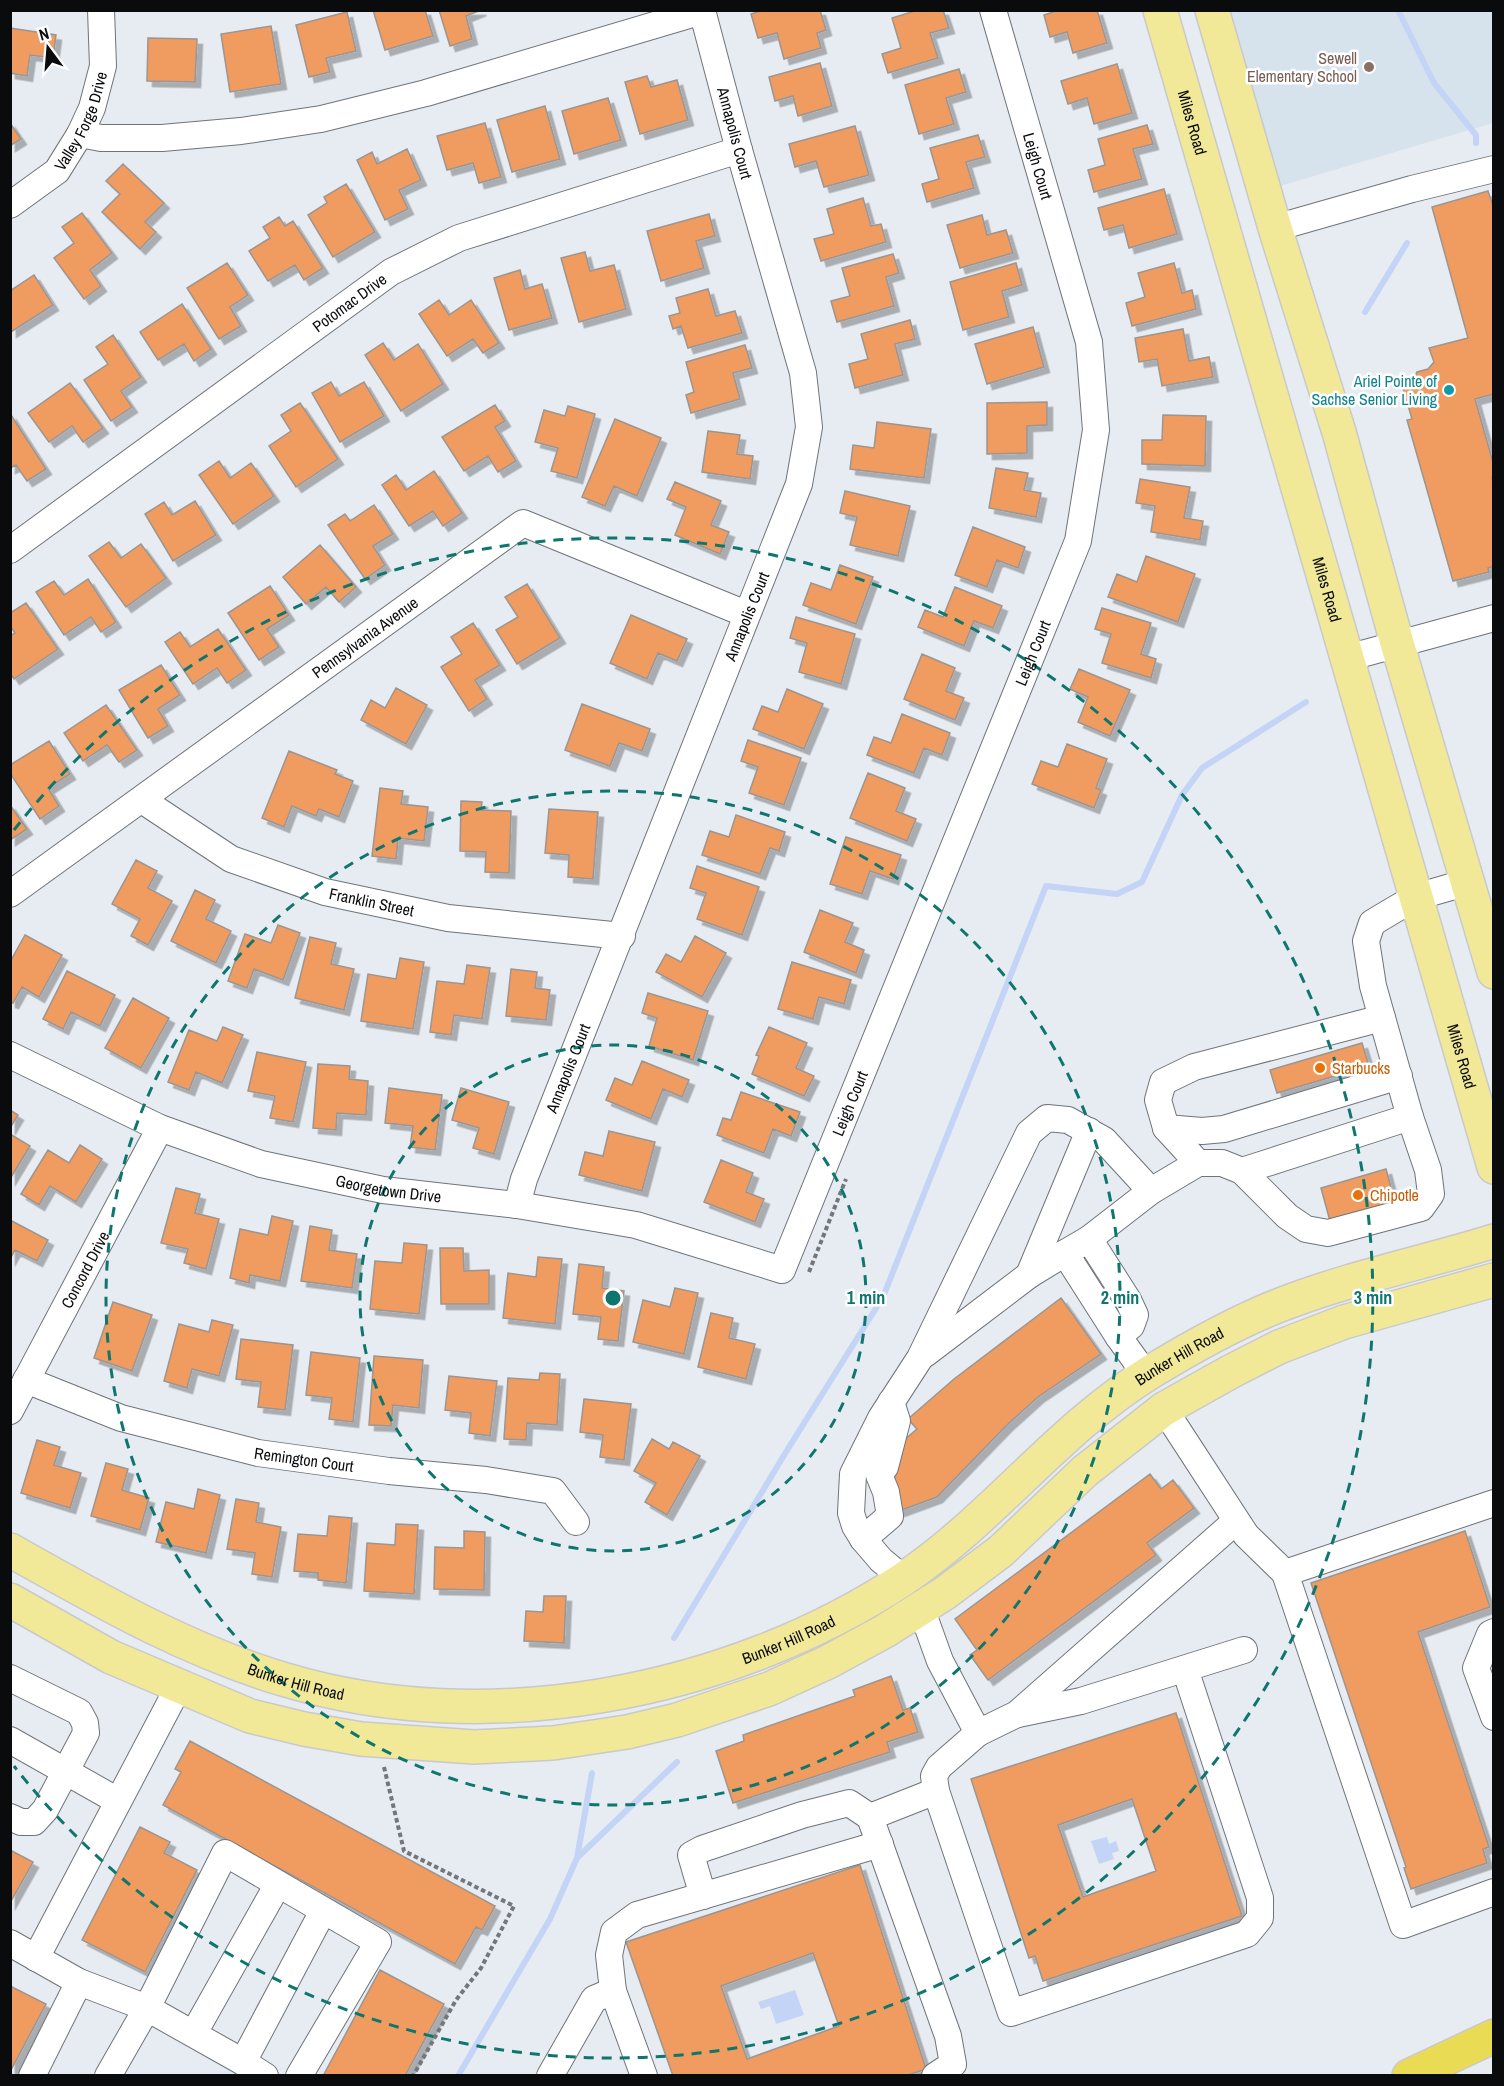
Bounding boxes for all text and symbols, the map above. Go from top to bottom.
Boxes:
north arrow [18,18,78,78]
text: N [36,22,51,45]
place label: Sewell Elementary School [1247,47,1357,87]
marker: Sewell Elementary School [1362,60,1376,74]
street label: Valley Forge Drive [49,69,112,175]
street label: Annapolis Court [712,84,758,182]
street label: Miles Road [1173,87,1212,157]
street label: Leigh Court [1018,130,1058,202]
street label: Potomac Drive [308,268,391,337]
place label: Ariel Pointe of Sachse Senior Living [1312,370,1438,410]
marker: Ariel Pointe of Sachse Senior Living [1442,383,1456,397]
street label: Miles Road [1307,554,1347,624]
street label: Annapolis Court [719,568,774,665]
street label: Pennsylvania Avenue [307,591,422,683]
street label: Leigh Court [1009,617,1056,689]
street label: Franklin Street [327,882,416,922]
street label: Annapolis Court [540,1020,595,1117]
street label: Miles Road [1442,1021,1482,1091]
place label: Starbucks [1332,1057,1390,1079]
marker: Starbucks [1313,1061,1327,1075]
street label: Leigh Court [827,1067,873,1139]
street label: Georgetown Drive [334,1169,442,1207]
place label: Chipotle [1370,1184,1419,1206]
marker: Chipotle [1351,1188,1365,1202]
street label: Concord Drive [55,1227,114,1312]
text: 1 min [847,1285,885,1310]
text: 2 min [1101,1285,1139,1310]
text: 3 min [1354,1285,1392,1310]
centre of rings [603,1288,623,1308]
street label: Bunker Hill Road [1130,1322,1227,1390]
street label: Remington Court [253,1442,355,1477]
street label: Bunker Hill Road [739,1610,839,1669]
street label: Bunker Hill Road [245,1657,346,1705]

